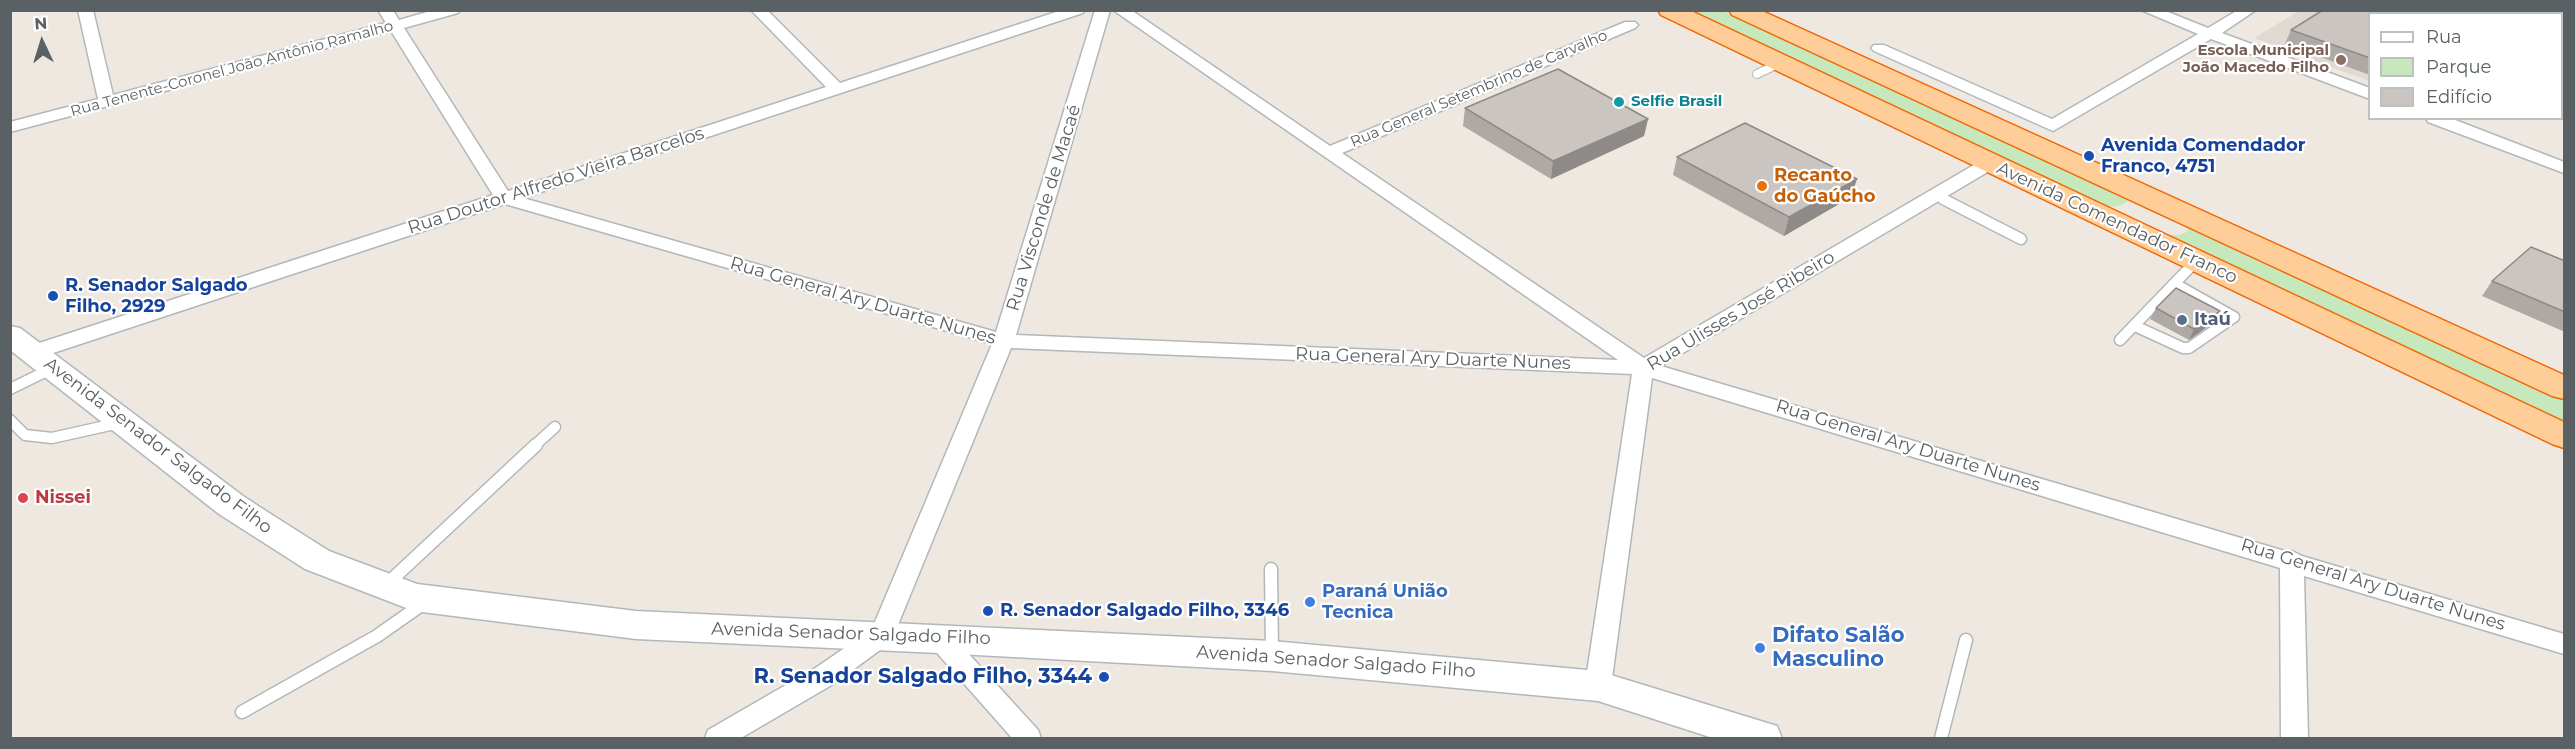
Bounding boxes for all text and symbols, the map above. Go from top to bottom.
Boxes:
north arrow [12,12,72,72]
legend [2368,12,2563,120]
text: N [34,14,48,33]
street label: Rua Tenente-Coronel João Antônio Ramalho [69,17,395,121]
text: Rua [2426,26,2462,48]
street label: Rua General Setembrino de Carvalho [1348,27,1610,151]
place label: Escola Municipal João Macedo Filho [2183,42,2329,77]
marker: Escola Municipal João Macedo Filho [2334,53,2348,67]
text: Parque [2426,56,2491,78]
text: Edifício [2426,86,2492,108]
place label: Selfie Brasil [1631,93,1722,111]
marker: Selfie Brasil [1612,95,1626,109]
street label: Rua Visconde de Macaé [1002,102,1086,314]
street label: Rua Doutor Alfredo Vieira Barcelos [405,123,707,239]
place label: Avenida Comendador Franco, 4751 [2101,135,2306,178]
marker: Avenida Comendador Franco, 4751 [2082,149,2096,163]
street label: Avenida Comendador Franco [1993,158,2241,288]
place label: Recanto do Gaúcho [1774,165,1876,207]
marker: Recanto do Gaúcho [1755,179,1769,193]
street label: Rua Ulisses José Ribeiro [1643,246,1839,376]
street label: Rua General Ary Duarte Nunes [728,253,998,349]
place label: R. Senador Salgado Filho, 2929 [65,275,248,318]
marker: R. Senador Salgado Filho, 2929 [46,289,60,303]
place label: Itaú [2194,309,2231,331]
marker: Itaú [2175,313,2189,327]
street label: Rua General Ary Duarte Nunes [1295,343,1571,375]
street label: Avenida Senador Salgado Filho [40,353,276,539]
street label: Rua General Ary Duarte Nunes [1773,395,2043,497]
place label: Nissei [35,487,91,509]
marker: Nissei [16,491,30,505]
street label: Rua General Ary Duarte Nunes [2238,534,2508,636]
place label: Paraná União Tecnica [1322,581,1448,624]
marker: Paraná União Tecnica [1303,595,1317,609]
place label: R. Senador Salgado Filho, 3346 [1000,600,1289,622]
marker: R. Senador Salgado Filho, 3346 [981,604,995,618]
street label: Avenida Senador Salgado Filho [711,618,991,650]
place label: Difato Salão Masculino [1772,623,1904,673]
street label: Avenida Senador Salgado Filho [1196,641,1476,683]
marker: Difato Salão Masculino [1753,641,1767,655]
place label: R. Senador Salgado Filho, 3344 [754,664,1092,690]
marker: R. Senador Salgado Filho, 3344 [1097,670,1111,684]

